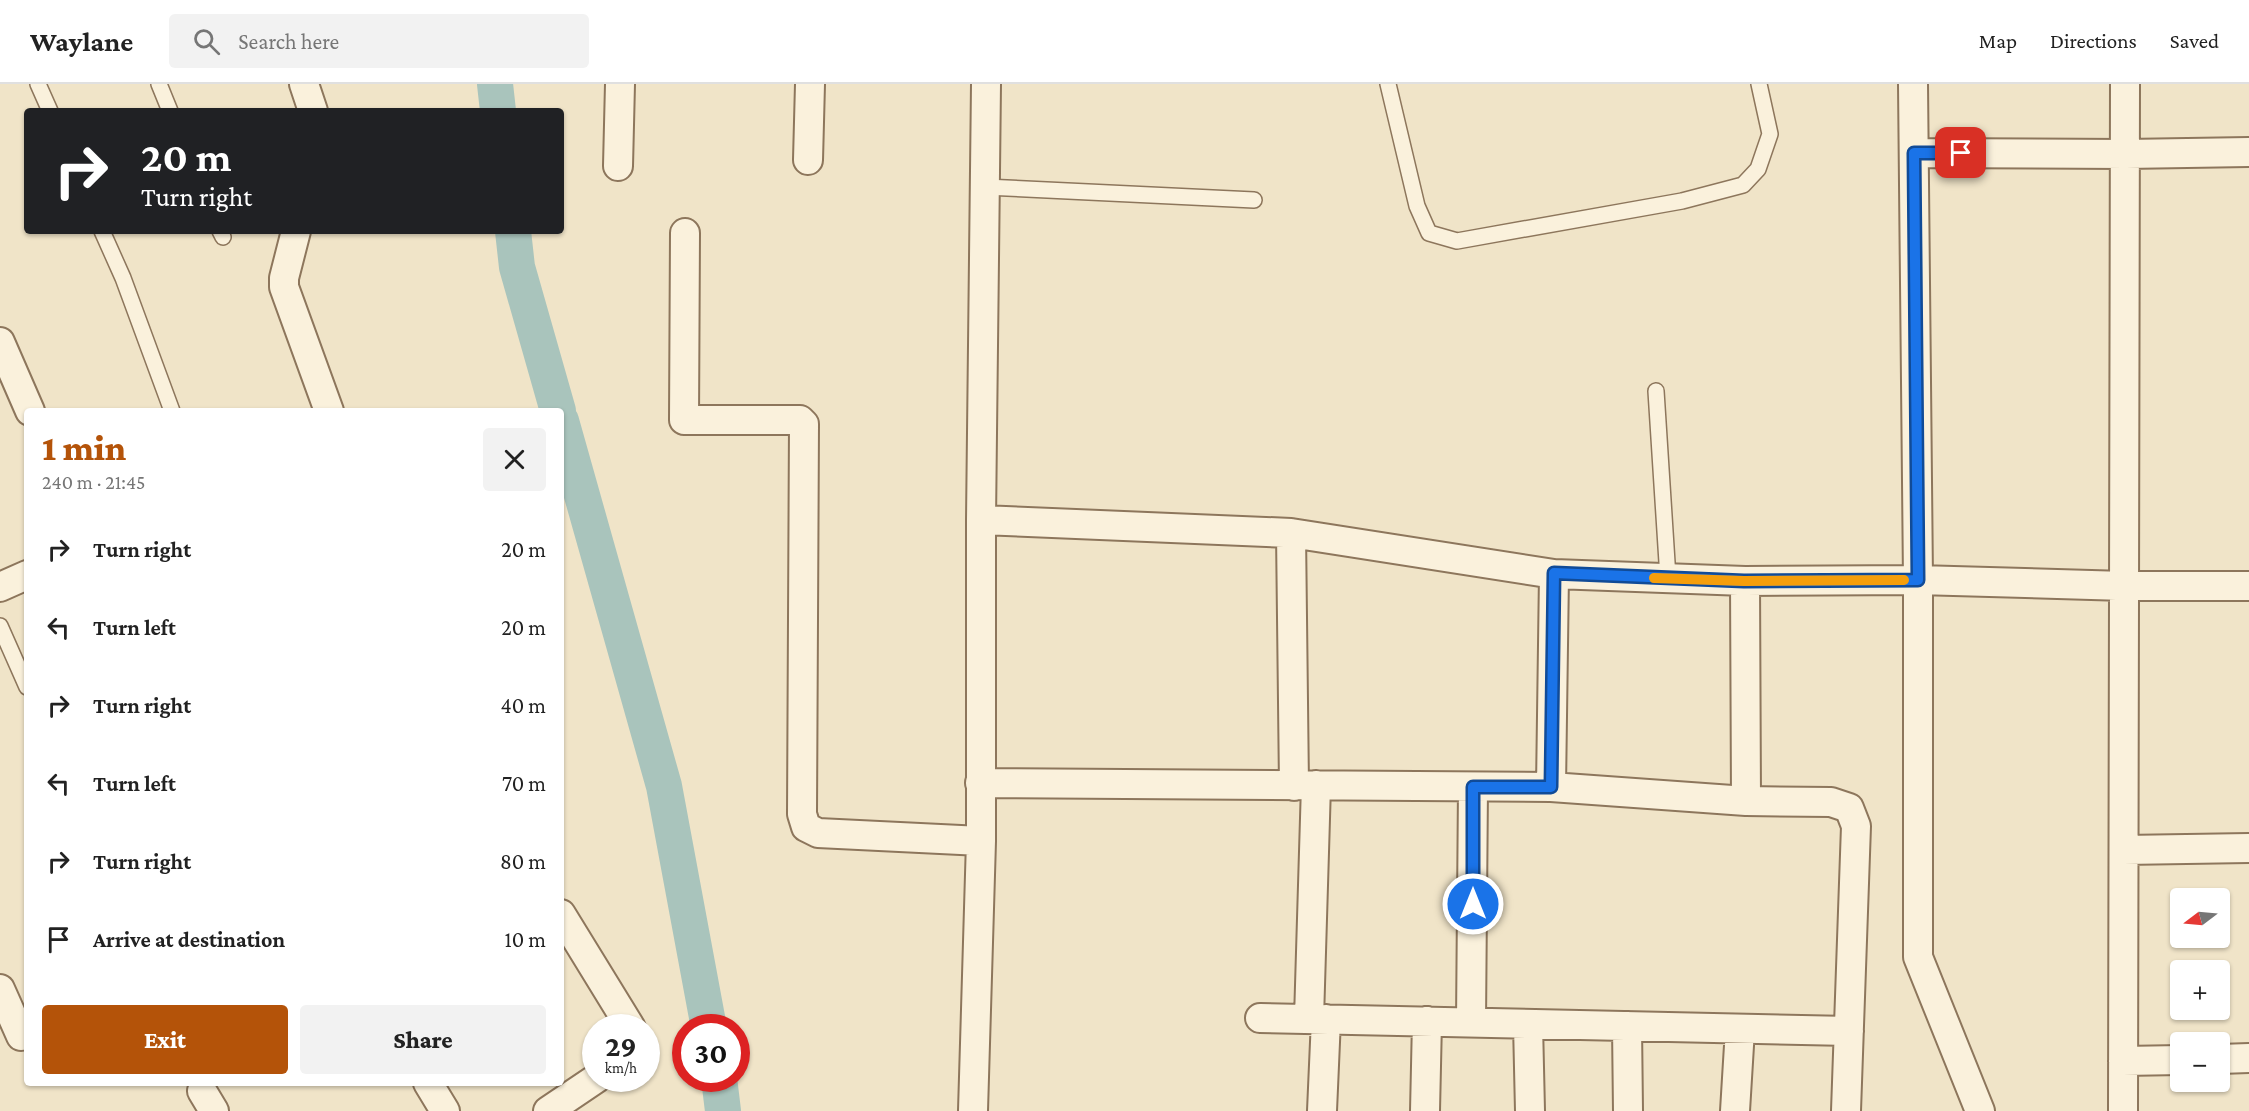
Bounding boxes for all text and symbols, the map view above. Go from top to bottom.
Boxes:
search box [169,14,589,68]
icon: search [190,25,223,58]
text: Waylane [30,26,133,57]
text: Search here [238,29,339,54]
text: Map [1979,29,2017,53]
text: Directions [2050,29,2137,53]
text: Saved [2170,29,2219,53]
pin [1935,127,1986,178]
icon: right [42,132,120,210]
text: 20 m [141,133,232,180]
icon: arrive [1944,136,1977,169]
text: Turn right [141,182,252,212]
text: 1 min [42,428,126,468]
button: close [483,428,546,491]
text: 240 m · 21:45 [42,471,145,493]
icon: right [42,533,75,566]
text: Turn right [93,537,191,562]
text: 20 m [501,537,546,562]
icon: left [42,611,75,644]
text: Turn left [93,615,176,640]
text: 20 m [501,615,546,640]
icon: right [42,689,75,722]
text: Turn right [93,693,191,718]
text: 40 m [501,693,546,718]
icon: left [42,767,75,800]
text: Turn left [93,771,176,796]
text: 70 m [502,771,546,796]
icon: right [42,845,75,878]
text: Turn right [93,849,191,874]
text: 80 m [500,849,546,874]
position arrow [1441,872,1505,936]
north arrow [2170,888,2230,948]
map controls [2170,888,2230,1092]
icon: arrive [42,923,75,956]
text: Arrive at destination [93,927,285,952]
text: 10 m [504,927,546,952]
button: + [2170,960,2230,1020]
button: Exit [42,1005,288,1074]
button: Share [300,1005,546,1074]
speed limit sign: 30 [672,1014,750,1092]
text: 29 [605,1029,637,1062]
button: − [2170,1032,2230,1092]
text: km/h [605,1060,637,1076]

